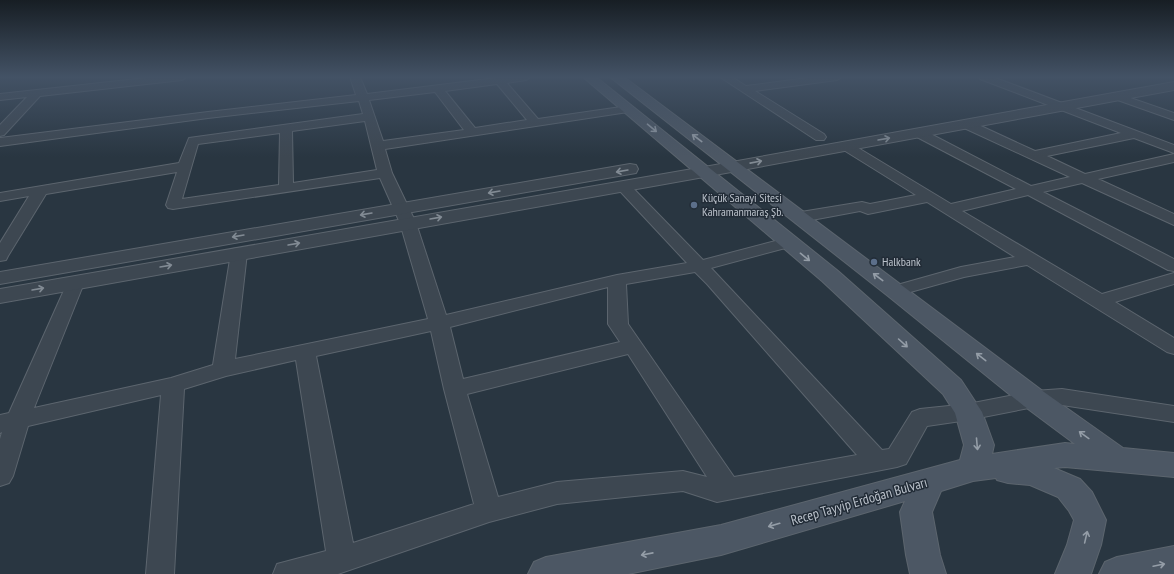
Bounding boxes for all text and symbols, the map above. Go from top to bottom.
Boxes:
one-way arrow [646,124,657,133]
one-way arrow [692,134,703,142]
one-way arrow [877,135,890,143]
one-way arrow [749,158,762,166]
one-way arrow [616,167,629,175]
one-way arrow [488,188,501,196]
place label: Küçük Sanayi Sitesi Kahramanmaraş Şb. [702,190,783,219]
marker: Küçük Sanayi Sitesi Kahramanmaraş Şb. [689,200,699,210]
one-way arrow [360,210,373,218]
one-way arrow [429,214,442,222]
one-way arrow [232,233,245,241]
one-way arrow [287,239,300,247]
one-way arrow [800,252,810,261]
place label: Halkbank [882,254,921,269]
marker: Halkbank [869,257,879,267]
one-way arrow [159,262,172,270]
one-way arrow [873,272,884,281]
one-way arrow [32,285,45,293]
one-way arrow [897,338,908,347]
one-way arrow [975,352,986,361]
one-way arrow [1079,431,1090,439]
one-way arrow [973,438,980,451]
street label: Recep Tayyip Erdoğan Bulvarı [789,473,929,529]
one-way arrow [768,522,781,529]
one-way arrow [1082,531,1090,544]
one-way arrow [641,551,654,559]
one-way arrow [1153,561,1166,569]

